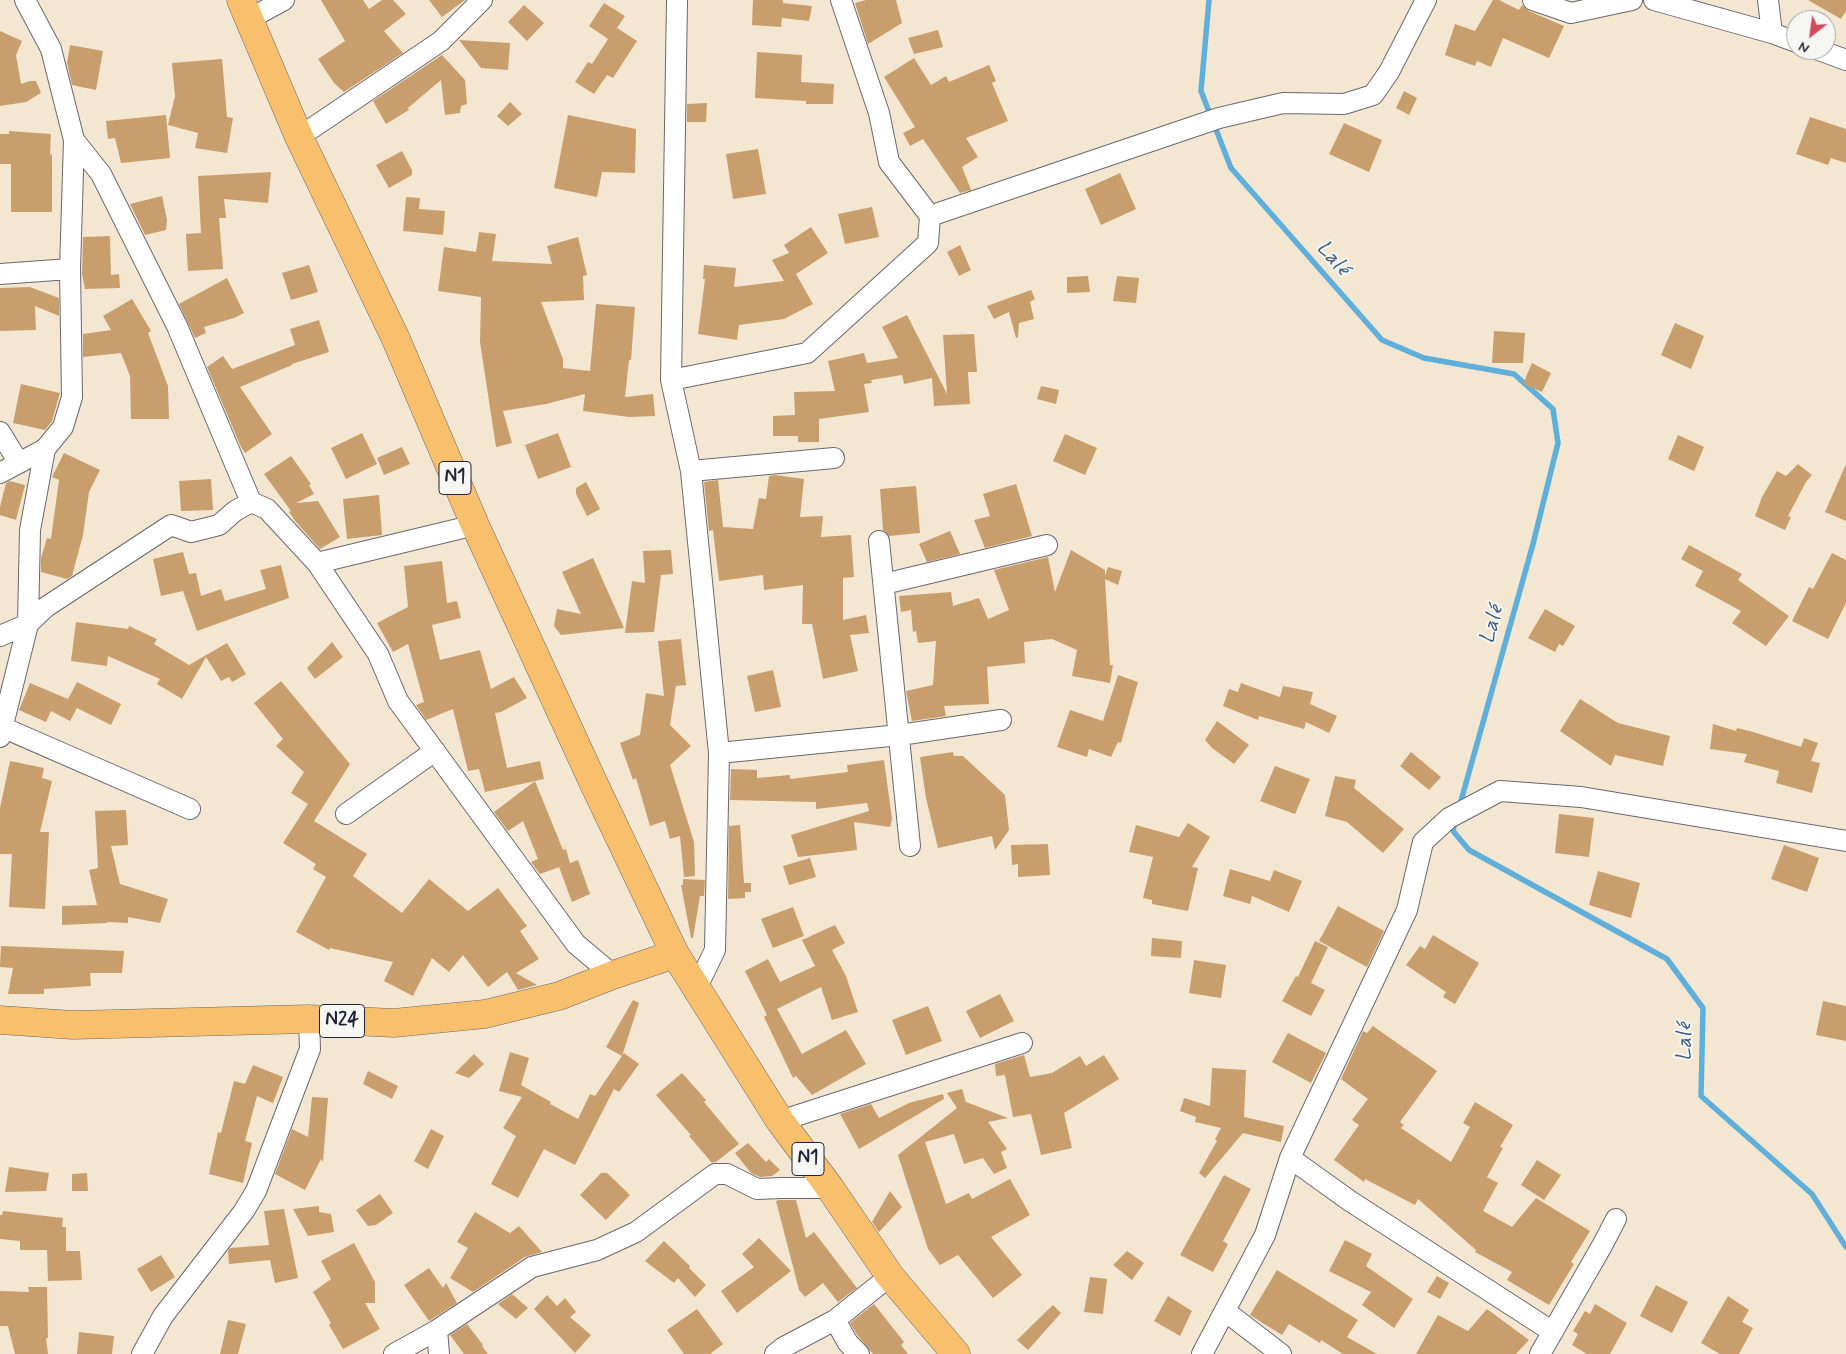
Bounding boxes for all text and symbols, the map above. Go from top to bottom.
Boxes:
north arrow [1786,10,1836,60]
text: N [1795,37,1813,57]
water label: Lalé [1310,236,1354,282]
road number: N1 [439,462,471,494]
water label: Lalé [1476,603,1510,647]
road number: N24 [320,1004,364,1038]
water label: Lalé [1673,1023,1699,1061]
road number: N1 [792,1142,824,1176]

